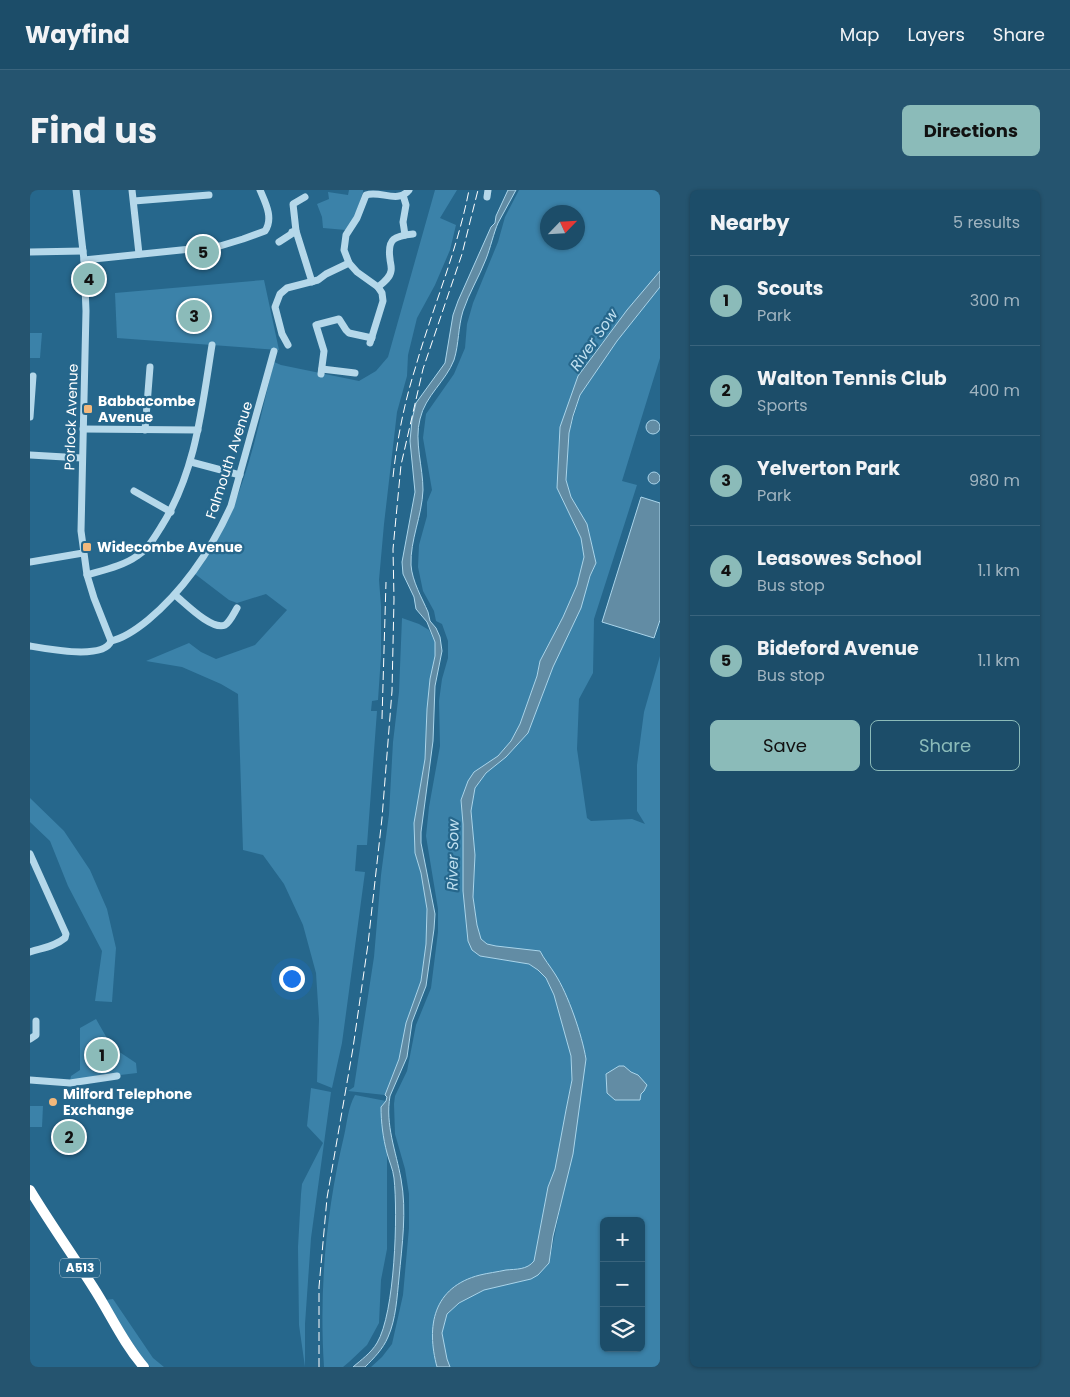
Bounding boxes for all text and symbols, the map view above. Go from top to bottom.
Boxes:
text: Wayfind [25,18,130,51]
text: Map [840,22,880,47]
text: Layers [908,22,965,47]
text: Share [993,22,1045,47]
button: Directions [902,105,1040,156]
text: Find us [30,106,157,155]
north arrow [540,205,585,250]
text: Nearby [710,208,790,237]
text: 5 results [953,211,1020,234]
pin: 5 [187,233,219,271]
pin: 4 [73,260,105,298]
text: Scouts [757,275,823,302]
text: 1 [723,289,729,312]
text: 300 m [970,289,1020,312]
pin: 3 [178,297,210,335]
water label: River Sow [565,304,623,375]
text: Park [757,304,791,327]
street label: Porlock Avenue [59,363,83,471]
text: Walton Tennis Club [757,365,947,392]
text: 2 [721,379,731,402]
text: 400 m [969,379,1020,402]
place label: Babbacombe Avenue [98,391,196,427]
text: Sports [757,394,808,417]
street label: Falmouth Avenue [201,398,258,521]
marker: Babbacombe Avenue [82,403,94,415]
text: Yelverton Park [757,455,900,482]
text: 3 [721,469,731,492]
text: 980 m [969,469,1020,492]
text: Park [757,484,791,507]
place label: Widecombe Avenue [97,537,243,557]
marker: Widecombe Avenue [81,541,93,553]
text: Leasowes School [757,545,922,572]
text: 4 [721,559,731,582]
text: 1.1 km [977,559,1020,582]
text: Bus stop [757,574,825,597]
text: Bideford Avenue [757,635,919,662]
text: 5 [721,649,731,672]
text: 1.1 km [977,649,1020,672]
text: Bus stop [757,664,825,687]
button: Save [710,720,860,771]
button: Share [870,720,1020,771]
water label: River Sow [441,819,464,891]
your location [279,966,305,992]
pin: 1 [86,1036,118,1074]
place label: Milford Telephone Exchange [63,1084,192,1120]
marker: Milford Telephone Exchange [47,1096,59,1108]
pin: 2 [53,1118,85,1156]
map controls [600,1217,645,1352]
button: + [600,1217,645,1262]
road number: A513 [60,1258,100,1278]
button: − [600,1262,645,1307]
button: layers [600,1307,645,1352]

